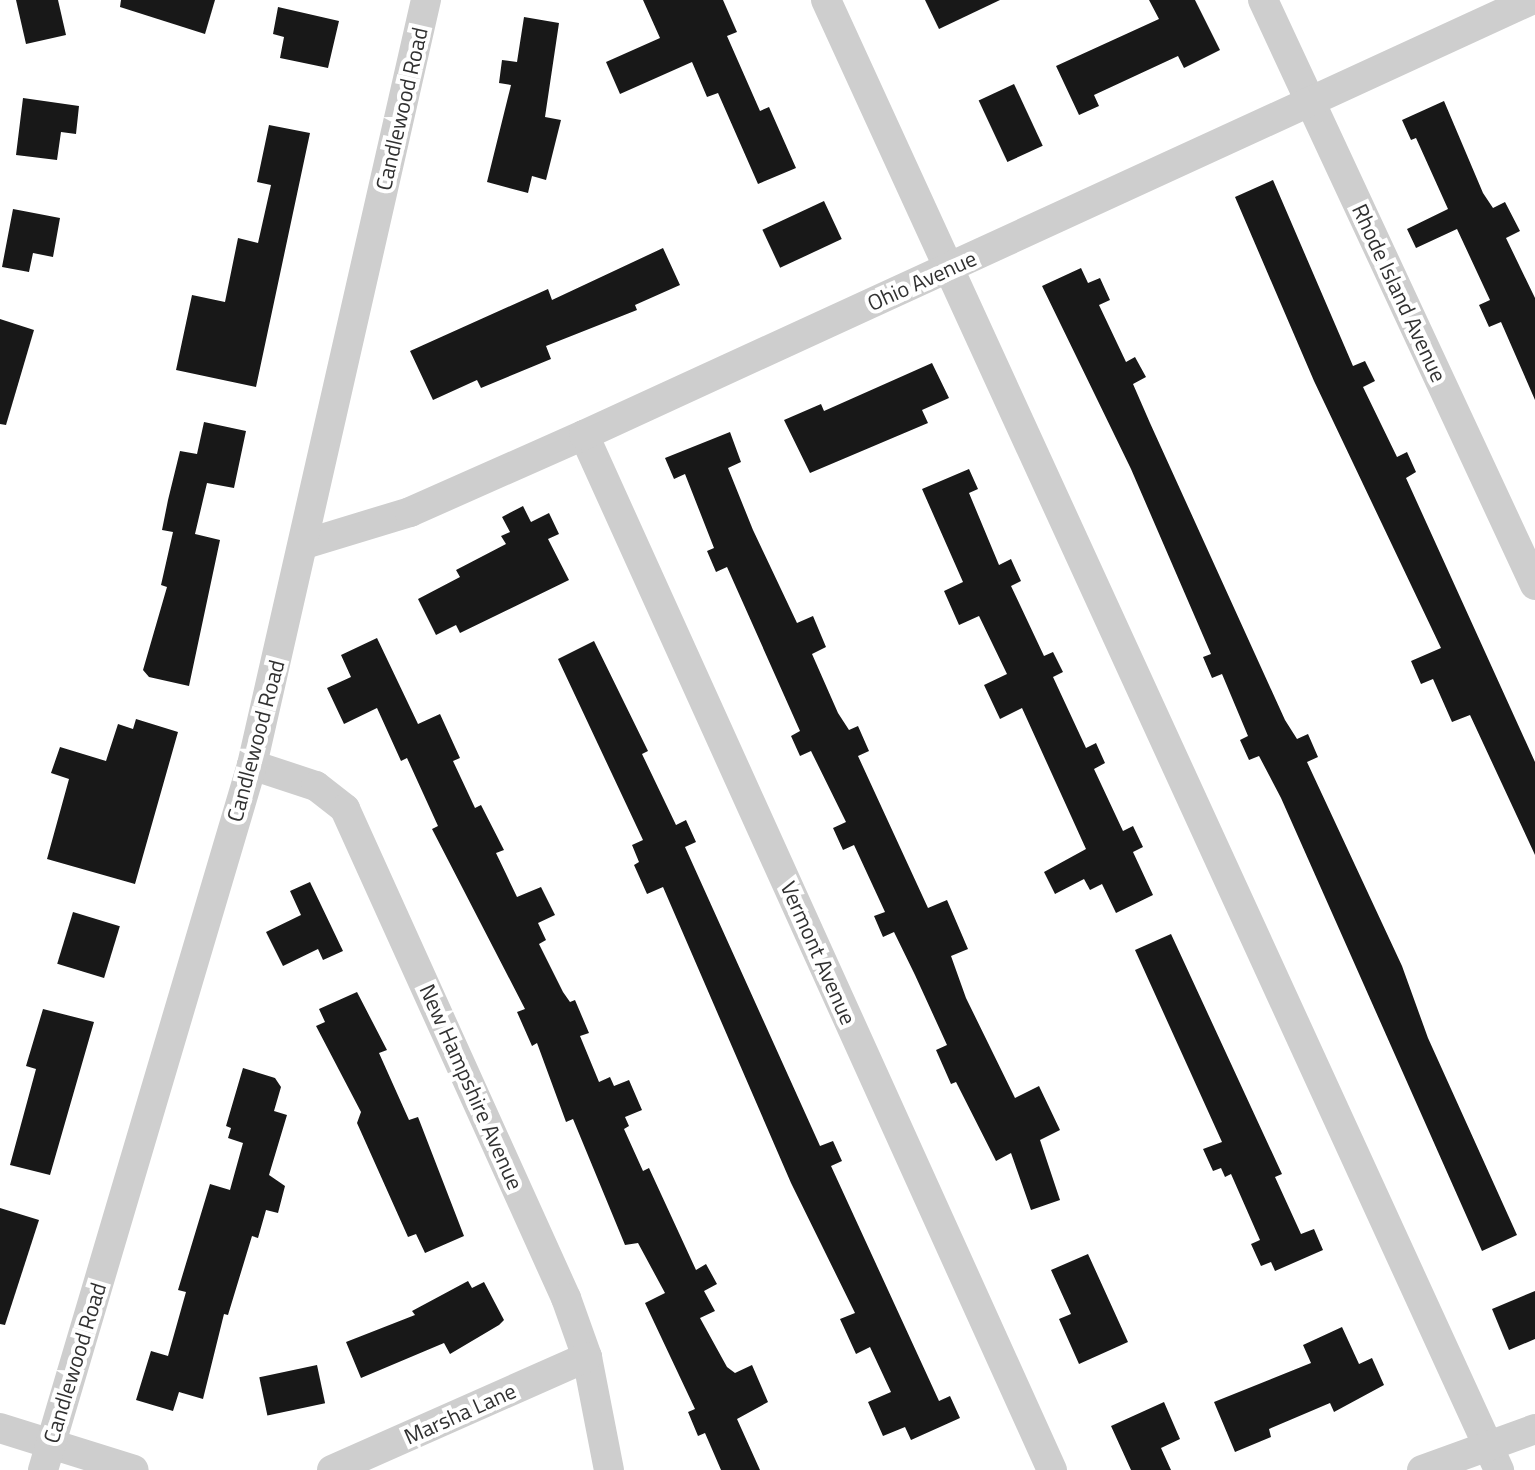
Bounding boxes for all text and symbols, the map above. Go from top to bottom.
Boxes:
street label: Candlewood Road [370,25,434,193]
street label: Rhode Island Avenue [1346,200,1452,386]
street label: Ohio Avenue [863,245,981,317]
street label: Candlewood Road [222,657,290,825]
street label: Vermont Avenue [775,877,861,1029]
street label: New Hampshire Avenue [414,980,528,1194]
street label: Candlewood Road [38,1280,112,1446]
street label: Marsha Lane [400,1378,520,1450]

